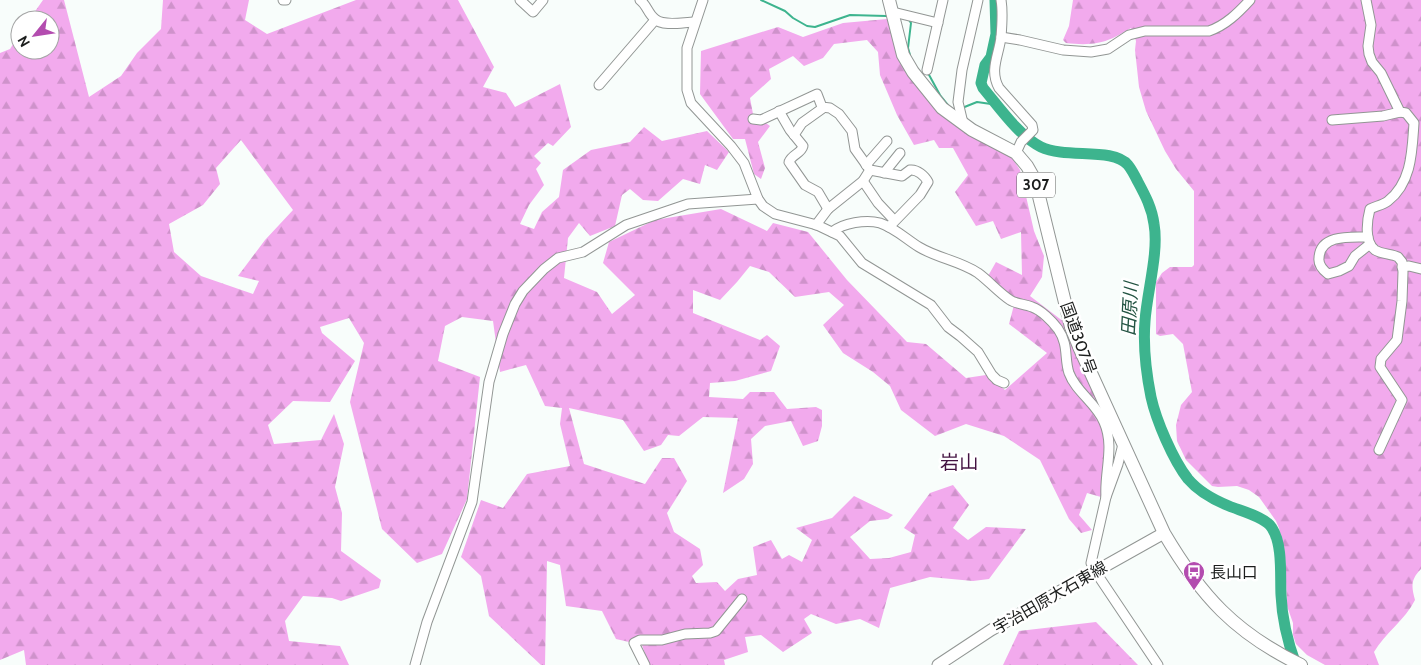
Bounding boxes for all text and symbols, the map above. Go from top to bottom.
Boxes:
north arrow [10,10,60,60]
text: N [13,33,34,50]
road number: 307 [1017,172,1055,198]
water label: 田原川 [1118,279,1143,337]
street label: 国道307号 [1057,299,1100,377]
district label: 岩山 [940,451,978,474]
street label: 宇治田原大石東線 [990,557,1110,638]
bus stop icon: 長山口 [1182,560,1206,591]
place label: 長山口 [1210,563,1258,582]

